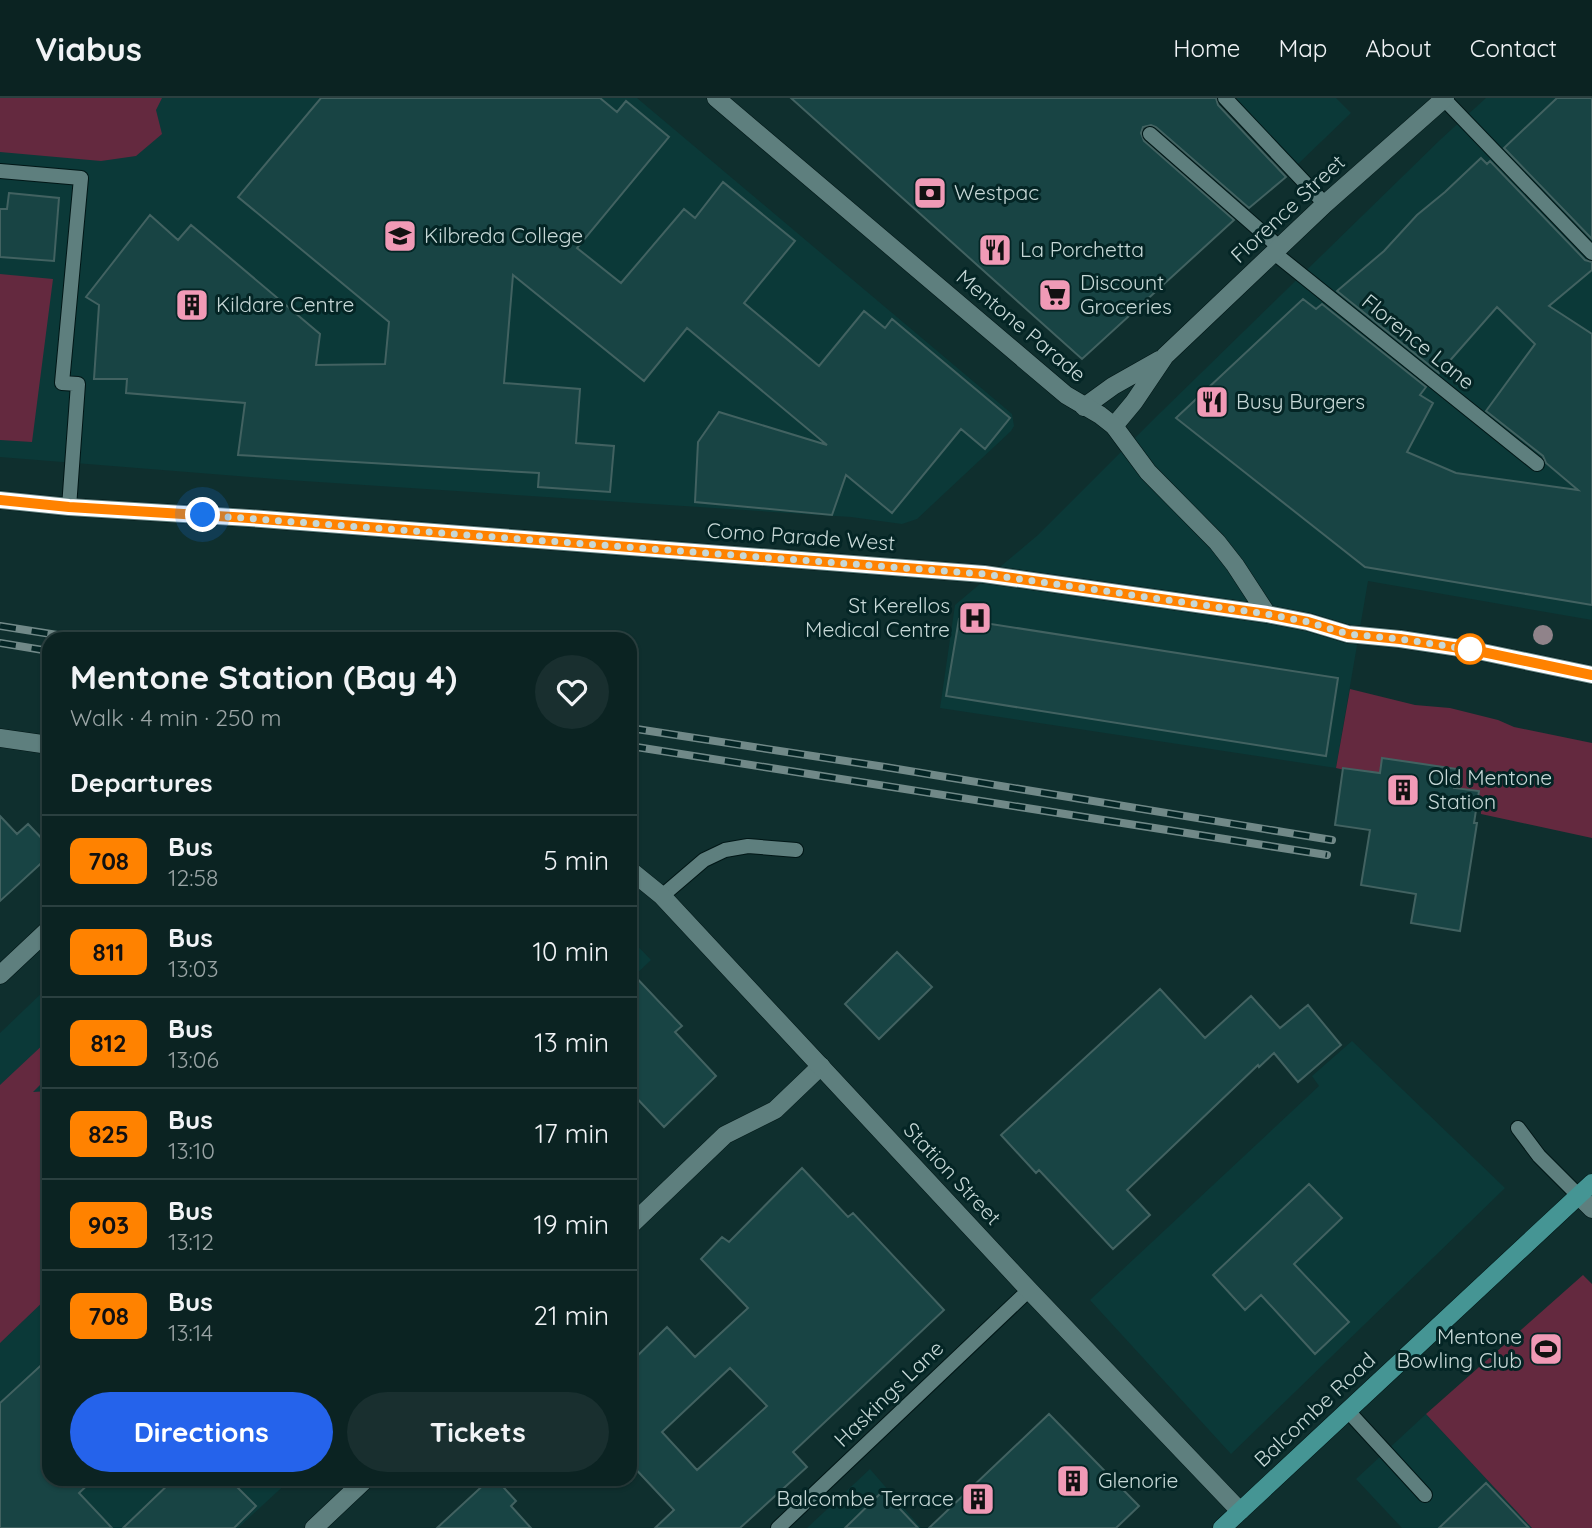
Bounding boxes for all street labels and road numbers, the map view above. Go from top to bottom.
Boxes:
street label: Florence Street [1225,149,1350,268]
street label: Mentone Parade [952,264,1092,387]
street label: Florence Lane [1357,288,1480,394]
street label: Como Parade West [706,516,896,556]
street label: Station Street [898,1116,1007,1230]
street label: Haskings Lane [828,1335,948,1452]
street label: Balcombe Road [1248,1347,1380,1472]

